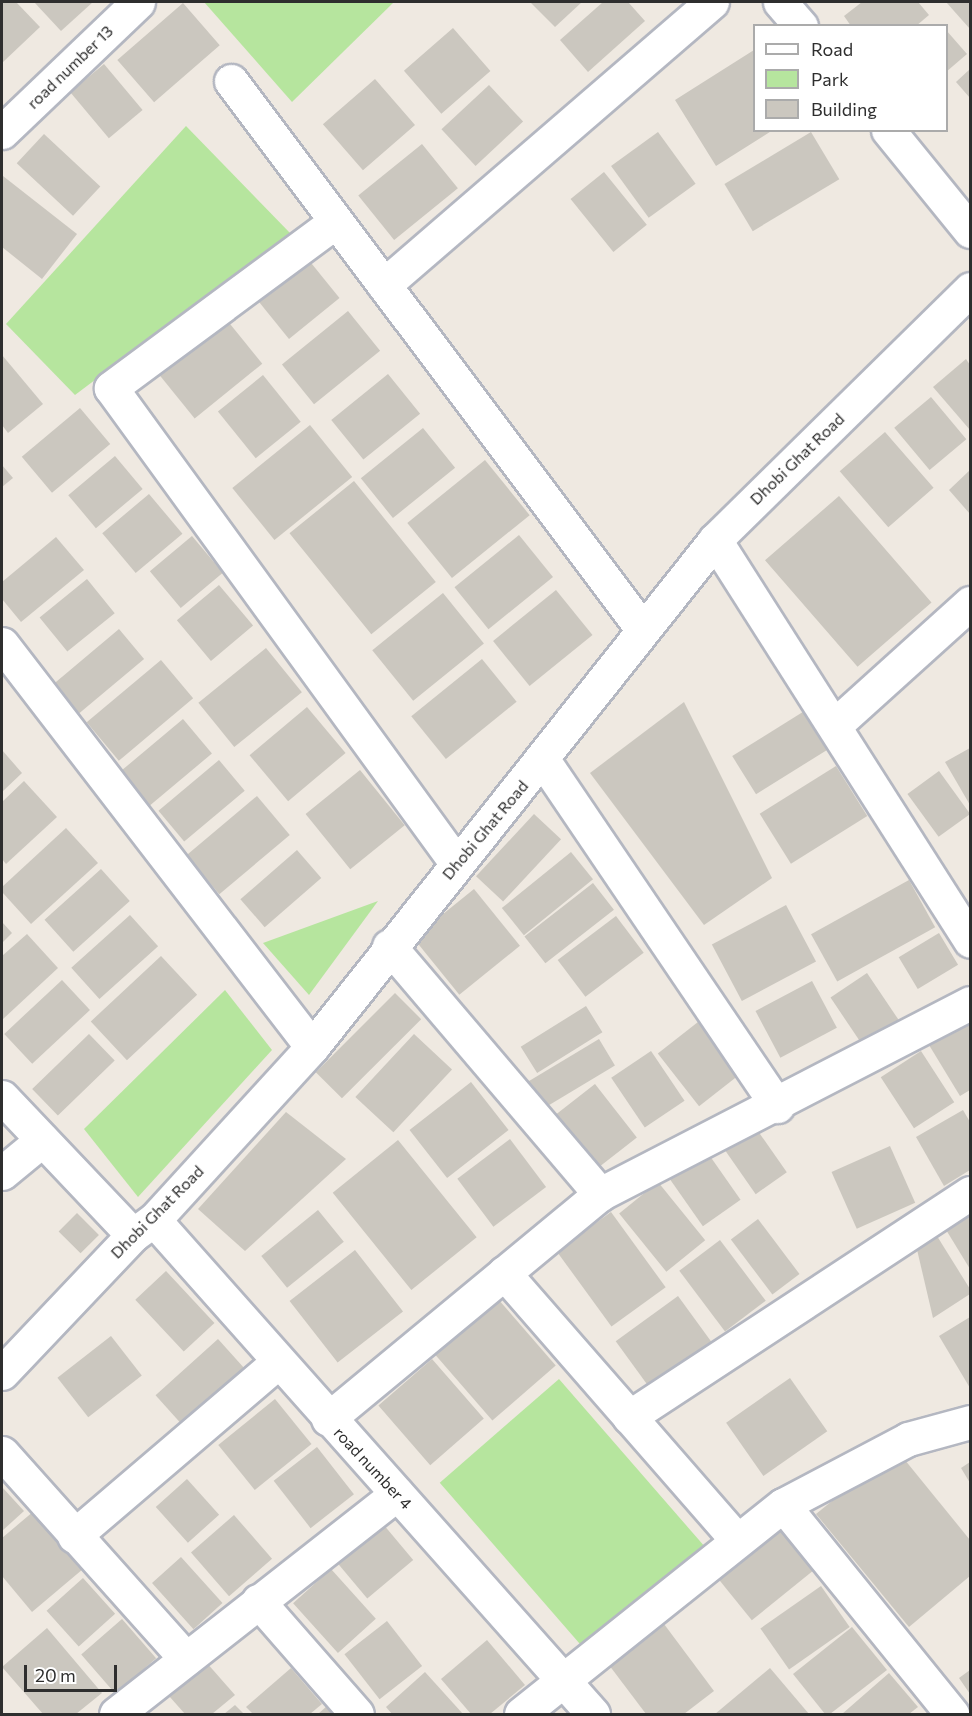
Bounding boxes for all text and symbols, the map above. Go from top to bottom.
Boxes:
street label: road number 13 [23,21,117,113]
legend [753,24,948,132]
text: Road [811,38,853,60]
text: Park [811,68,849,90]
text: Building [811,98,877,120]
street label: Dhobi Ghat Road [746,409,848,509]
street label: Dhobi Ghat Road [438,777,532,883]
street label: Dhobi Ghat Road [107,1162,207,1262]
street label: road number 4 [330,1423,416,1513]
scale bar [27,1653,120,1691]
text: 20 m [35,1664,76,1686]

